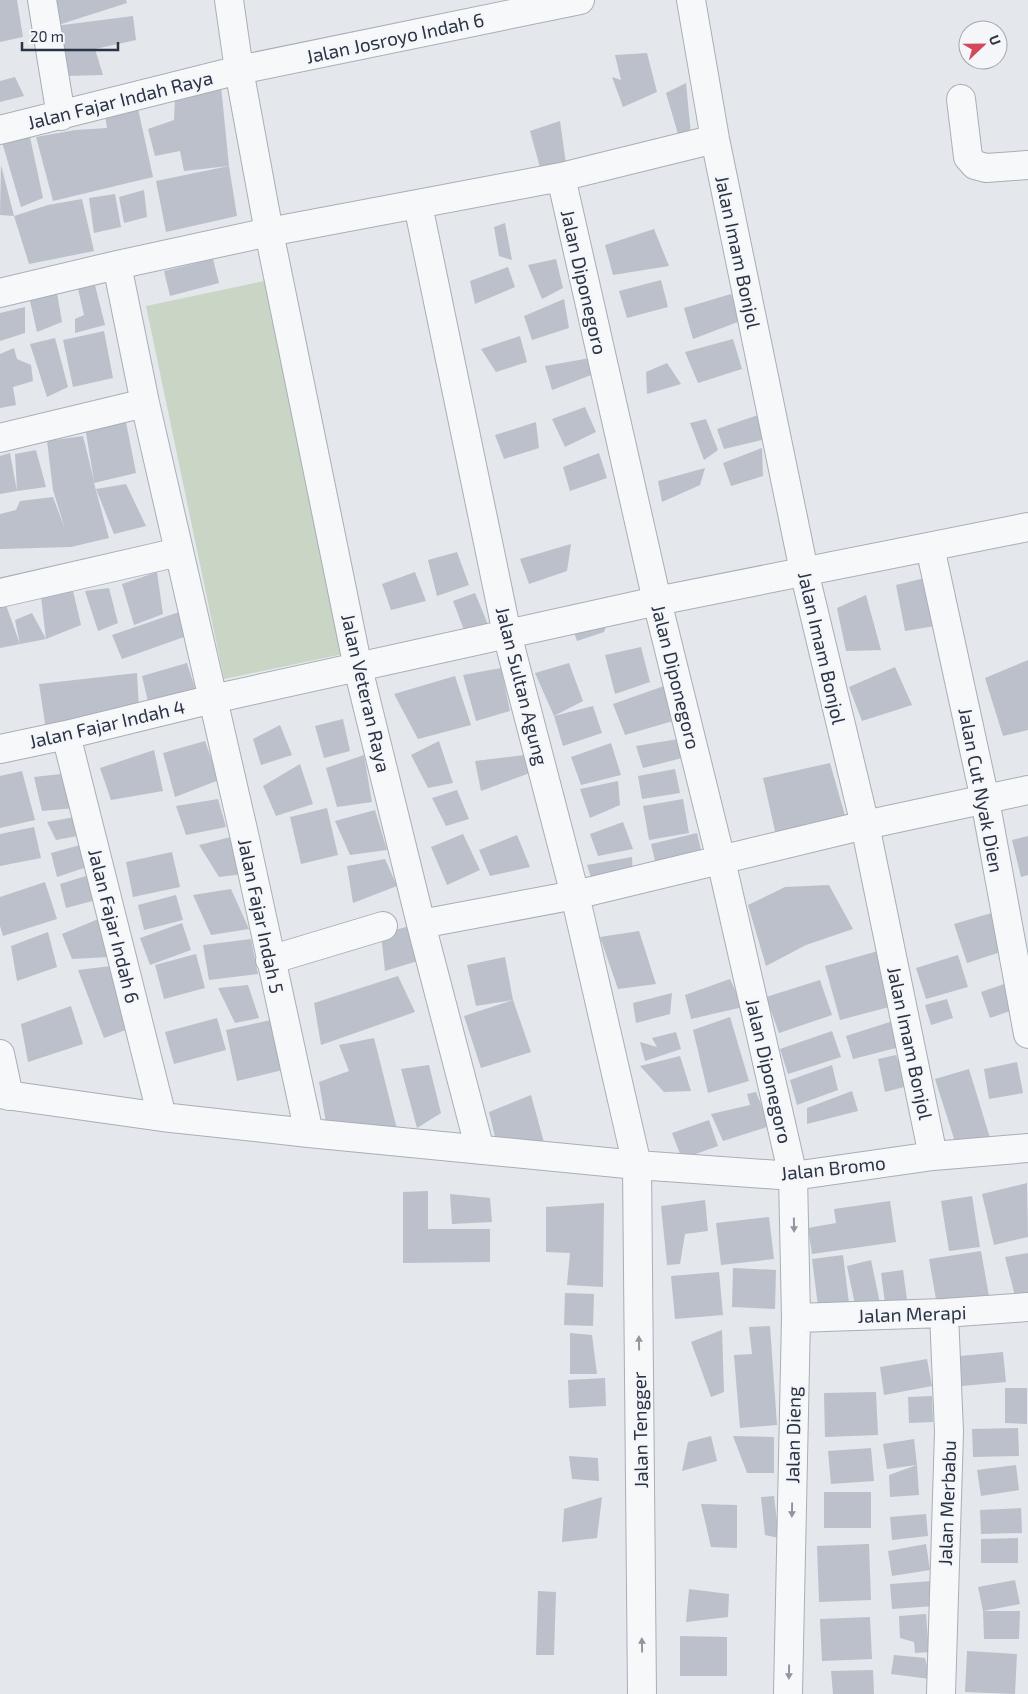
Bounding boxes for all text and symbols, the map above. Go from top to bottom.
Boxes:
street label: Jalan Josroyo Indah 6 [304,7,486,68]
scale bar [22,20,119,52]
north arrow [958,20,1008,70]
text: 20 m [30,27,64,45]
text: U [986,32,1005,48]
street label: Jalan Fajar Indah Raya [25,65,215,134]
street label: Jalan Imam Bonjol [711,173,766,331]
street label: Jalan Diponegoro [557,207,612,357]
street label: Jalan Imam Bonjol [794,569,851,727]
street label: Jalan Diponegoro [647,602,706,752]
street label: Jalan Sultan Agung [492,604,553,768]
street label: Jalan Veteran Raya [337,611,396,774]
street label: Jalan Fajar Indah 4 [27,694,187,753]
street label: Jalan Cut Nyak Dien [954,706,1009,874]
street label: Jalan Fajar Indah 5 [234,836,289,996]
street label: Jalan Fajar Indah 6 [84,846,145,1006]
street label: Jalan Imam Bonjol [883,964,938,1122]
street label: Jalan Diponegoro [742,996,797,1146]
street label: Jalan Bromo [779,1151,887,1184]
one-way arrow [790,1217,798,1233]
street label: Jalan Merapi [857,1300,967,1327]
one-way arrow [635,1335,643,1351]
street label: Jalan Tengger [627,1371,652,1489]
street label: Jalan Dieng [780,1386,805,1484]
street label: Jalan Merbabu [933,1440,960,1566]
one-way arrow [788,1502,796,1518]
one-way arrow [638,1637,646,1653]
one-way arrow [785,1665,793,1681]

